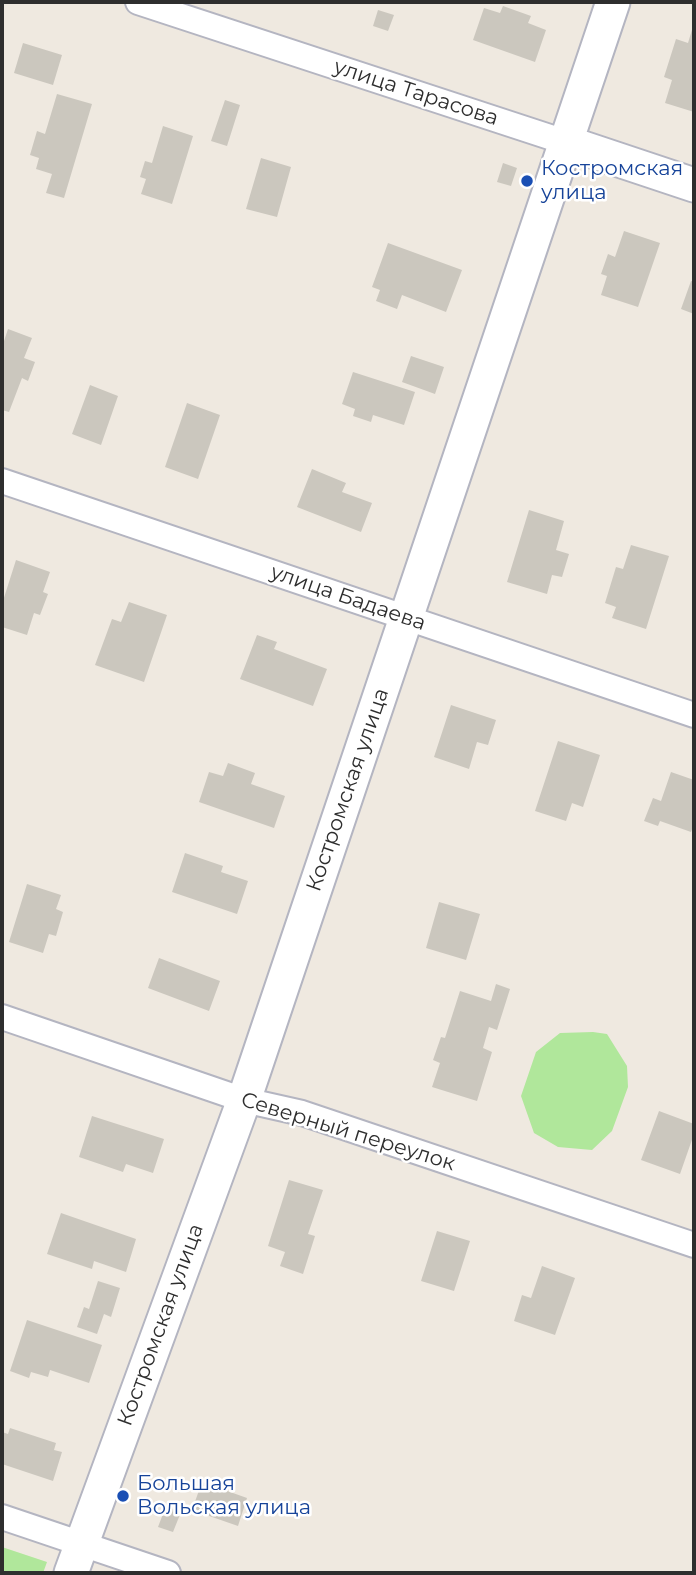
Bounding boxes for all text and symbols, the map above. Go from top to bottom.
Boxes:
street label: улица Тарасова [330,54,502,132]
place label: Костромская улица [541,156,683,206]
marker: Костромская улица [519,173,535,189]
street label: улица Бадаева [267,560,429,636]
street label: Костромская улица [301,685,395,895]
street label: Северный переулок [238,1087,458,1177]
street label: Костромская улица [113,1221,209,1429]
place label: Большая Вольская улица [137,1471,311,1521]
marker: Большая Вольская улица [115,1488,131,1504]

